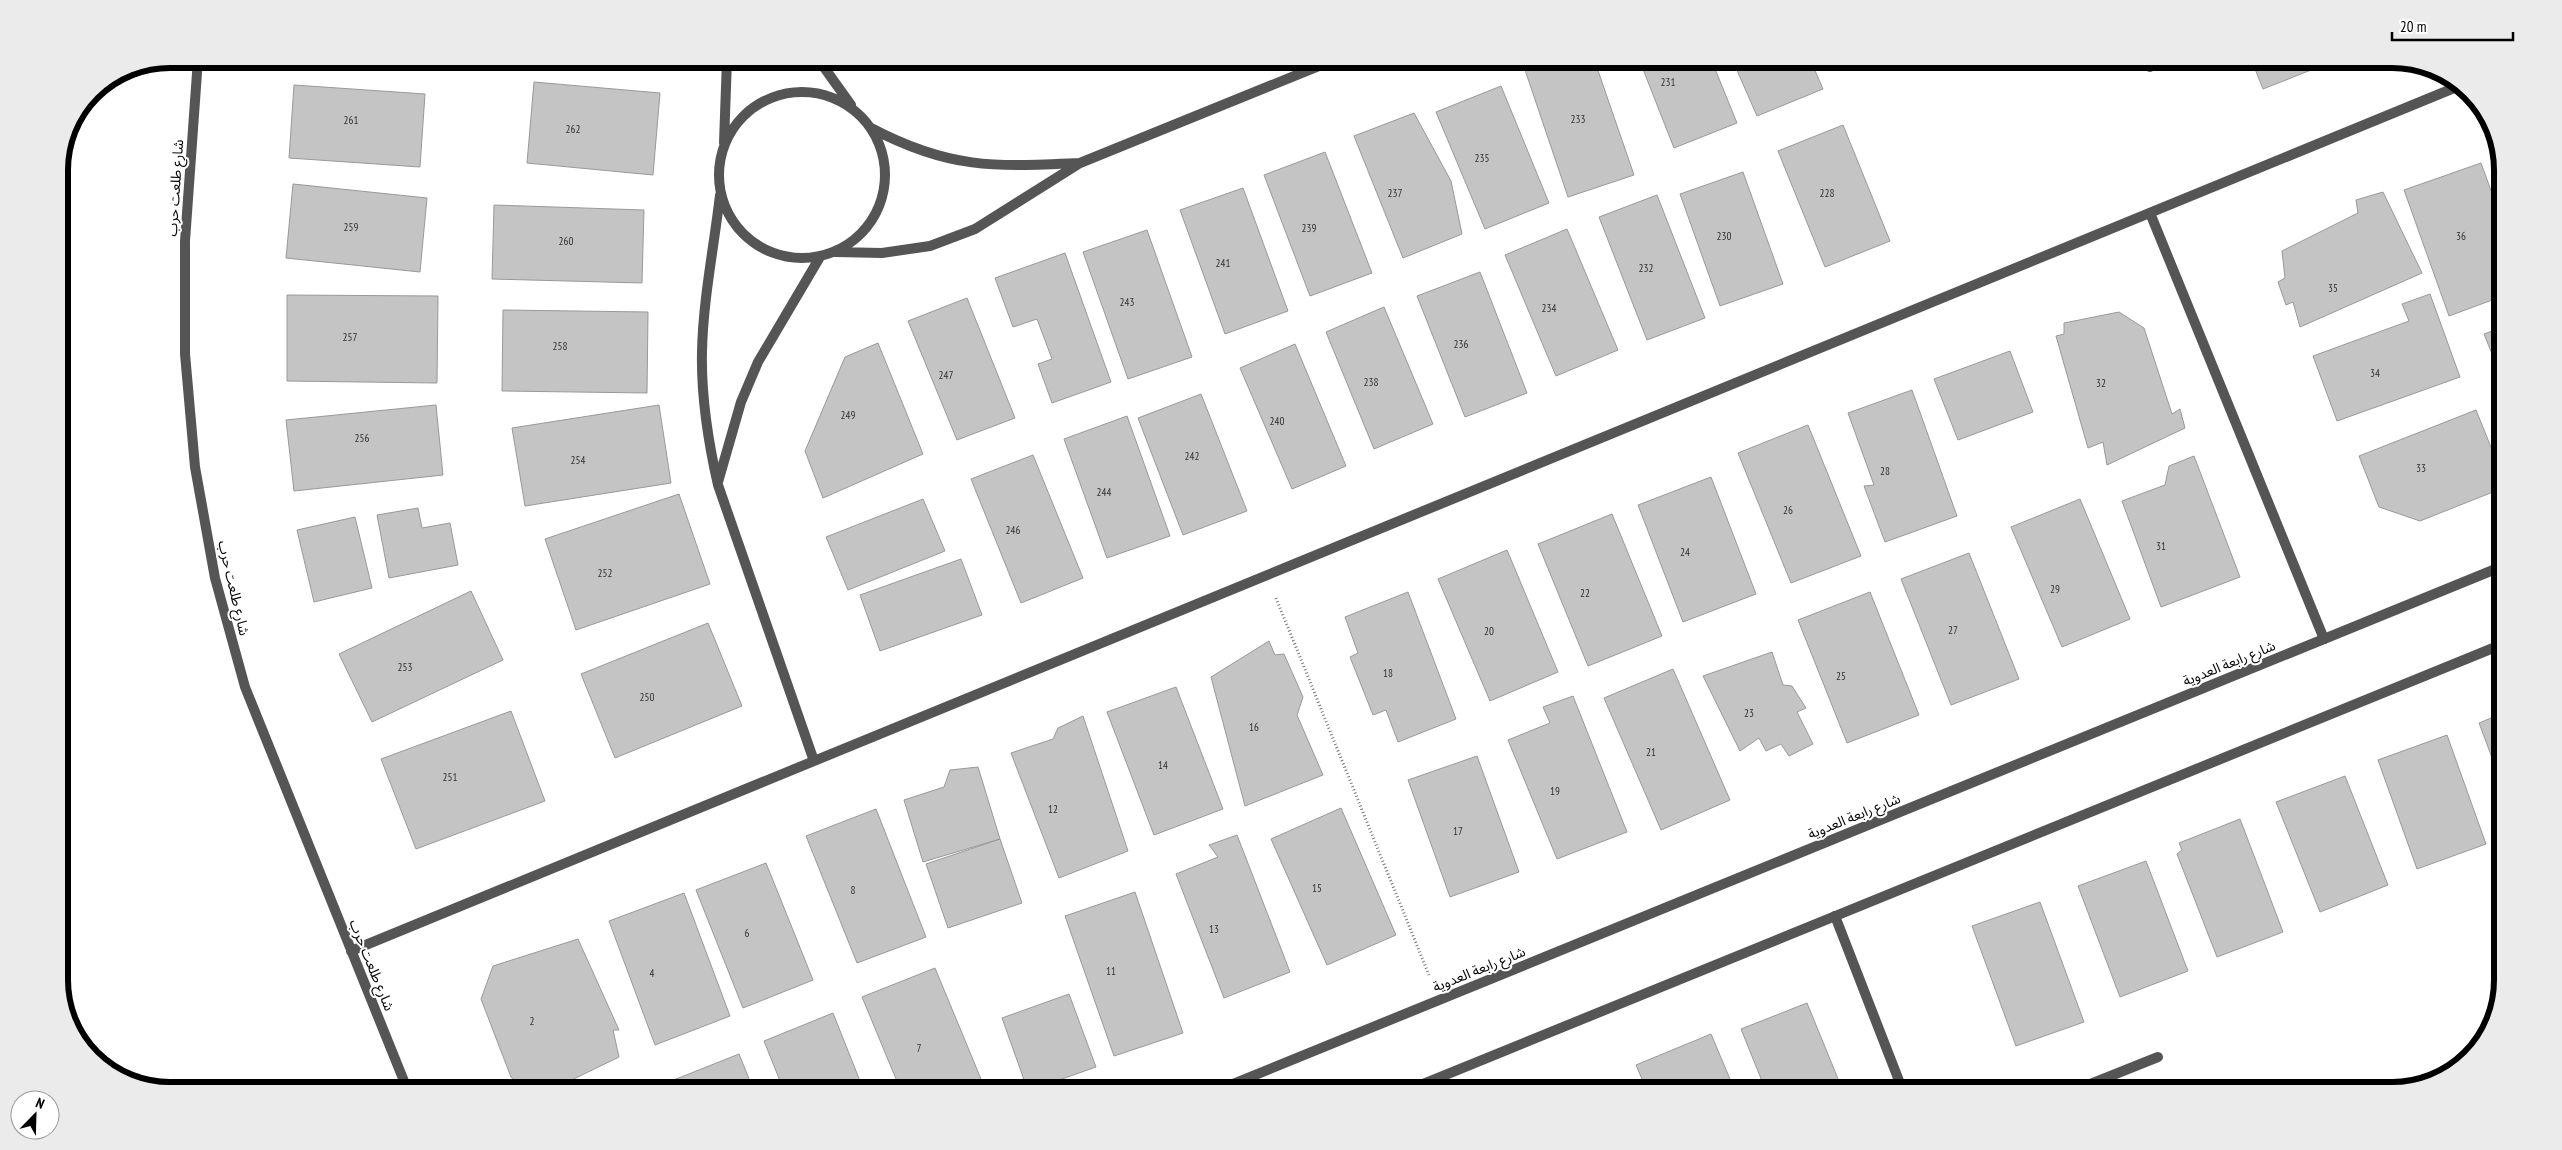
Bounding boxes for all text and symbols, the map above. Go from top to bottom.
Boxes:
scale bar [2392,10,2513,42]
text: 20 m [2400,17,2426,36]
house number: 231 [1661,75,1675,89]
house number: 233 [1571,112,1585,126]
house number: 261 [344,113,358,127]
house number: 262 [566,122,580,136]
street label: شارع طلعت حرب [163,139,189,237]
house number: 235 [1475,151,1489,165]
house number: 237 [1388,186,1402,200]
house number: 228 [1820,186,1834,200]
house number: 259 [344,220,358,234]
house number: 239 [1302,221,1316,235]
house number: 230 [1717,229,1731,243]
house number: 36 [2456,229,2466,243]
house number: 260 [559,234,573,248]
house number: 241 [1216,256,1230,270]
house number: 232 [1639,261,1653,275]
house number: 35 [2328,281,2338,295]
house number: 243 [1120,295,1134,309]
house number: 234 [1542,301,1556,315]
house number: 257 [343,330,357,344]
house number: 236 [1454,337,1468,351]
house number: 258 [553,339,567,353]
house number: 34 [2370,366,2380,380]
house number: 247 [939,368,953,382]
house number: 238 [1364,375,1378,389]
house number: 32 [2096,376,2106,390]
house number: 249 [841,408,855,422]
house number: 240 [1270,414,1284,428]
house number: 256 [355,431,369,445]
house number: 242 [1185,449,1199,463]
house number: 254 [571,453,585,467]
house number: 33 [2416,461,2426,475]
house number: 28 [1880,464,1890,478]
house number: 244 [1097,485,1111,499]
house number: 26 [1783,503,1793,517]
house number: 246 [1006,523,1020,537]
street label: شارع طلعت حرب [212,539,254,638]
house number: 31 [2156,539,2166,553]
house number: 24 [1680,545,1690,559]
house number: 252 [598,566,612,580]
house number: 29 [2050,582,2060,596]
house number: 22 [1580,586,1590,600]
house number: 27 [1948,623,1958,637]
house number: 20 [1484,624,1494,638]
street label: شارع رابعة العدوية [2180,636,2279,692]
house number: 253 [398,660,412,674]
house number: 18 [1383,666,1393,680]
house number: 25 [1836,669,1846,683]
house number: 250 [640,690,654,704]
house number: 23 [1744,706,1754,720]
house number: 16 [1249,720,1259,734]
house number: 21 [1646,745,1656,759]
house number: 14 [1158,758,1168,772]
house number: 251 [443,770,457,784]
house number: 19 [1550,784,1560,798]
street label: شارع رابعة العدوية [1805,789,1904,845]
house number: 12 [1048,802,1058,816]
house number: 17 [1453,824,1463,838]
house number: 15 [1312,881,1322,895]
house number: 8 [851,883,856,897]
street label: شارع طلعت حرب [344,917,399,1014]
house number: 13 [1209,922,1219,936]
house number: 6 [745,926,750,940]
street label: شارع رابعة العدوية [1430,942,1529,998]
house number: 11 [1106,964,1116,978]
house number: 4 [650,966,655,980]
house number: 2 [530,1014,535,1028]
house number: 7 [917,1041,922,1055]
north arrow [10,1090,60,1140]
text: N [33,1093,47,1113]

